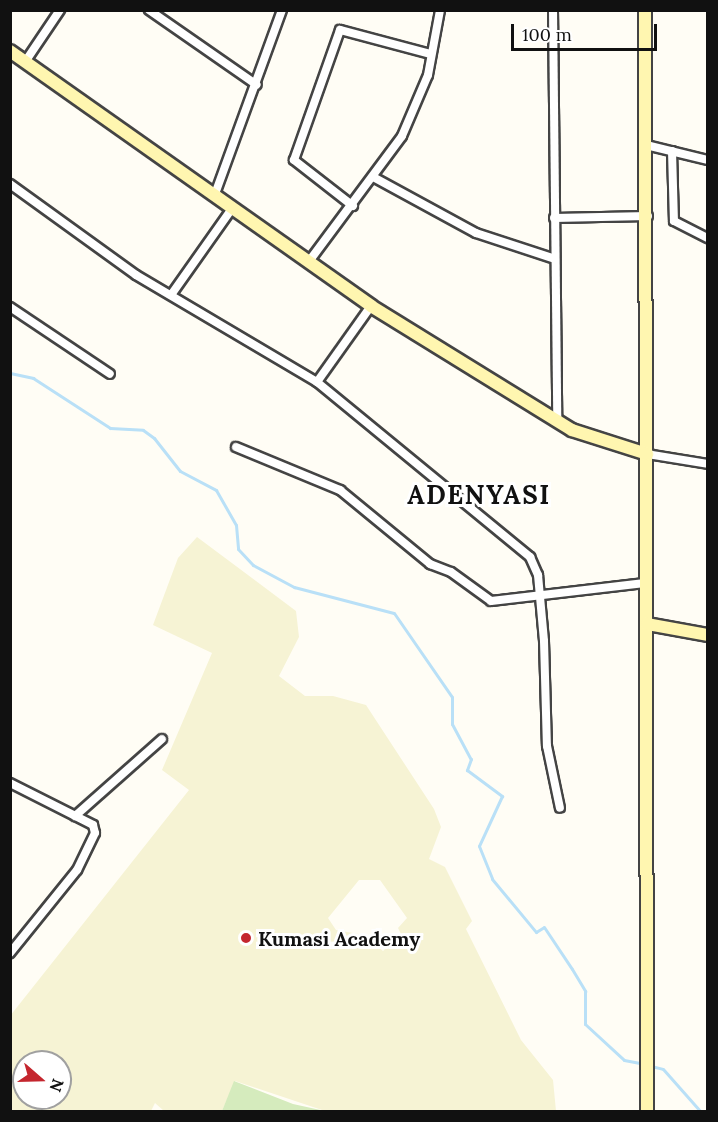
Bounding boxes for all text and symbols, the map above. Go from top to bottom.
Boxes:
scale bar [514,12,660,50]
text: 100 m [522,23,572,46]
district label: ADENYASI [407,479,551,511]
place label: Kumasi Academy [258,926,420,950]
marker: Kumasi Academy [239,931,253,945]
north arrow [12,1050,72,1110]
text: N [46,1076,69,1095]

